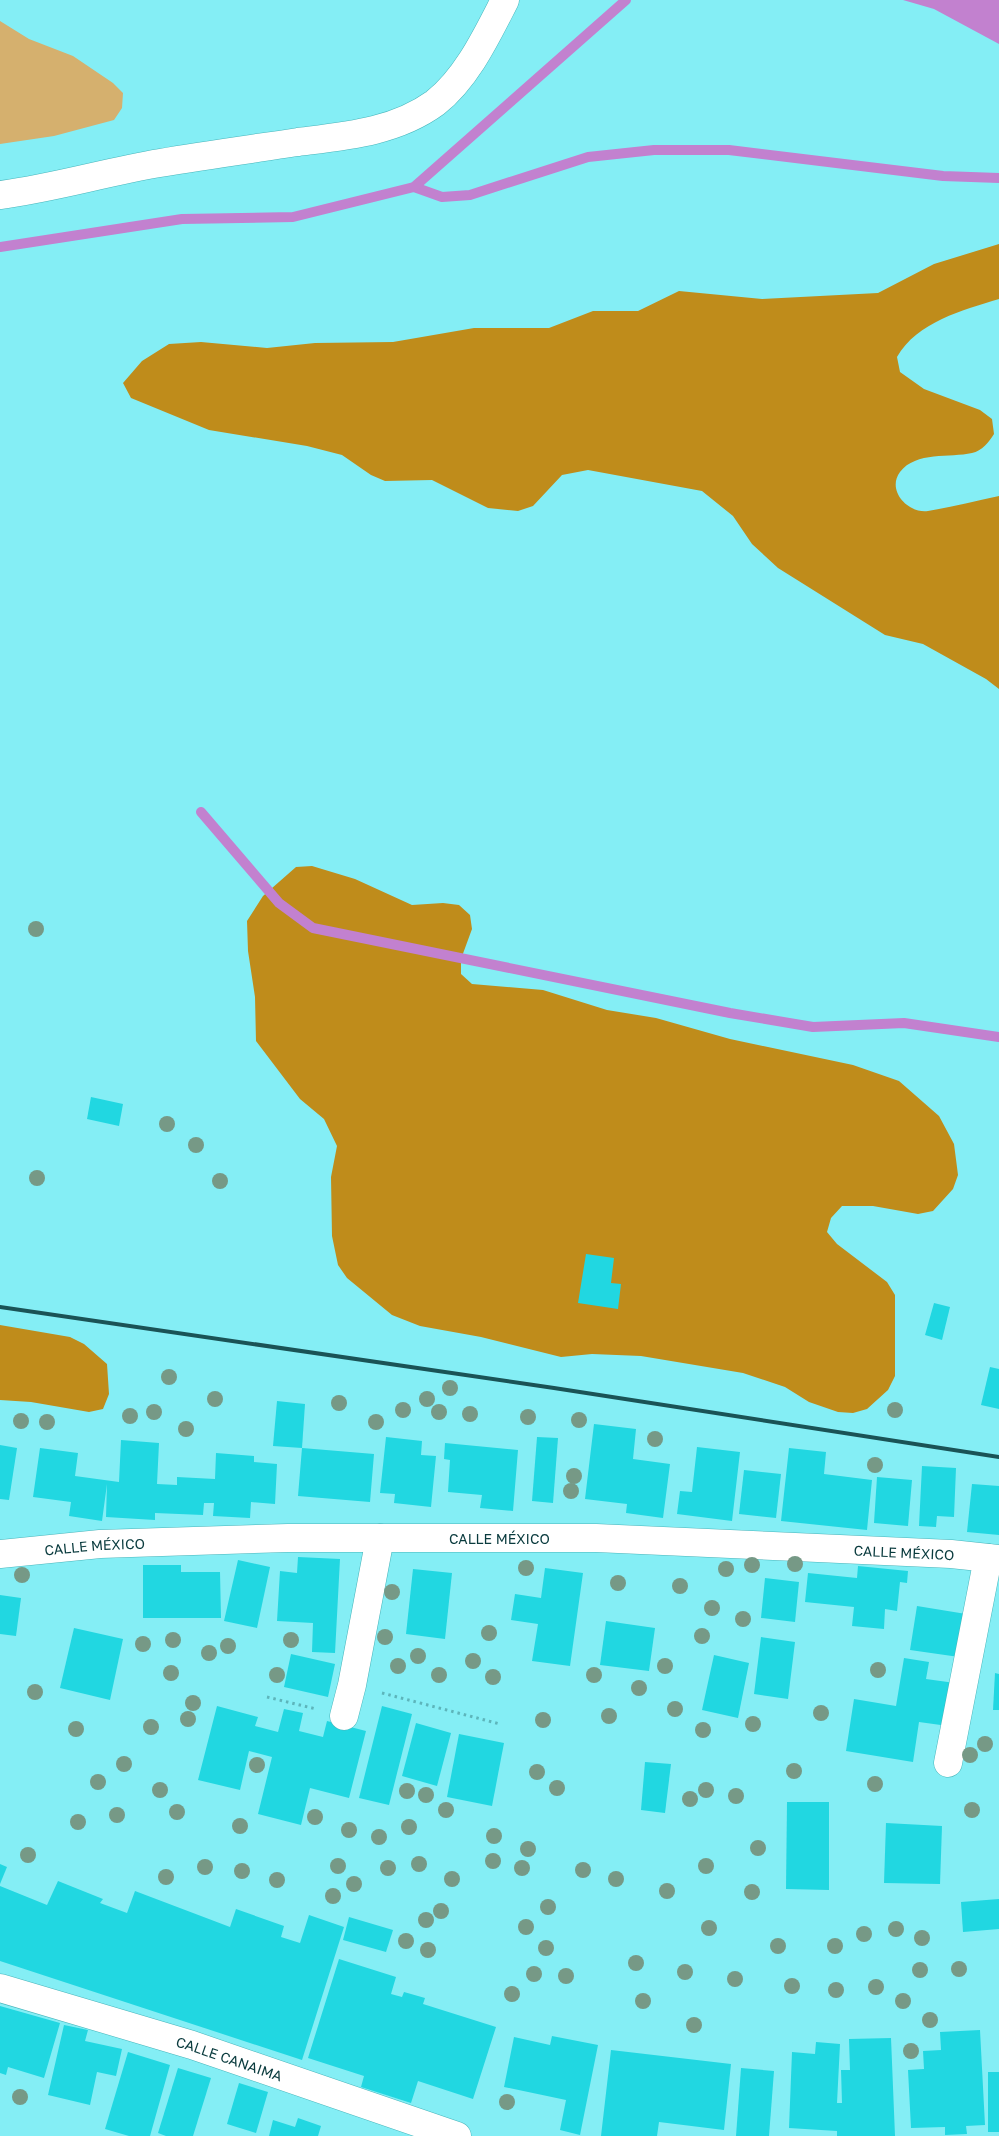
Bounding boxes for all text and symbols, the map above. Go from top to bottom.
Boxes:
street label: CALLE MÉXICO [449,1530,550,1547]
street label: CALLE MÉXICO [44,1534,145,1558]
street label: CALLE MÉXICO [853,1541,955,1563]
street label: CALLE CANAIMA [174,2032,285,2084]

